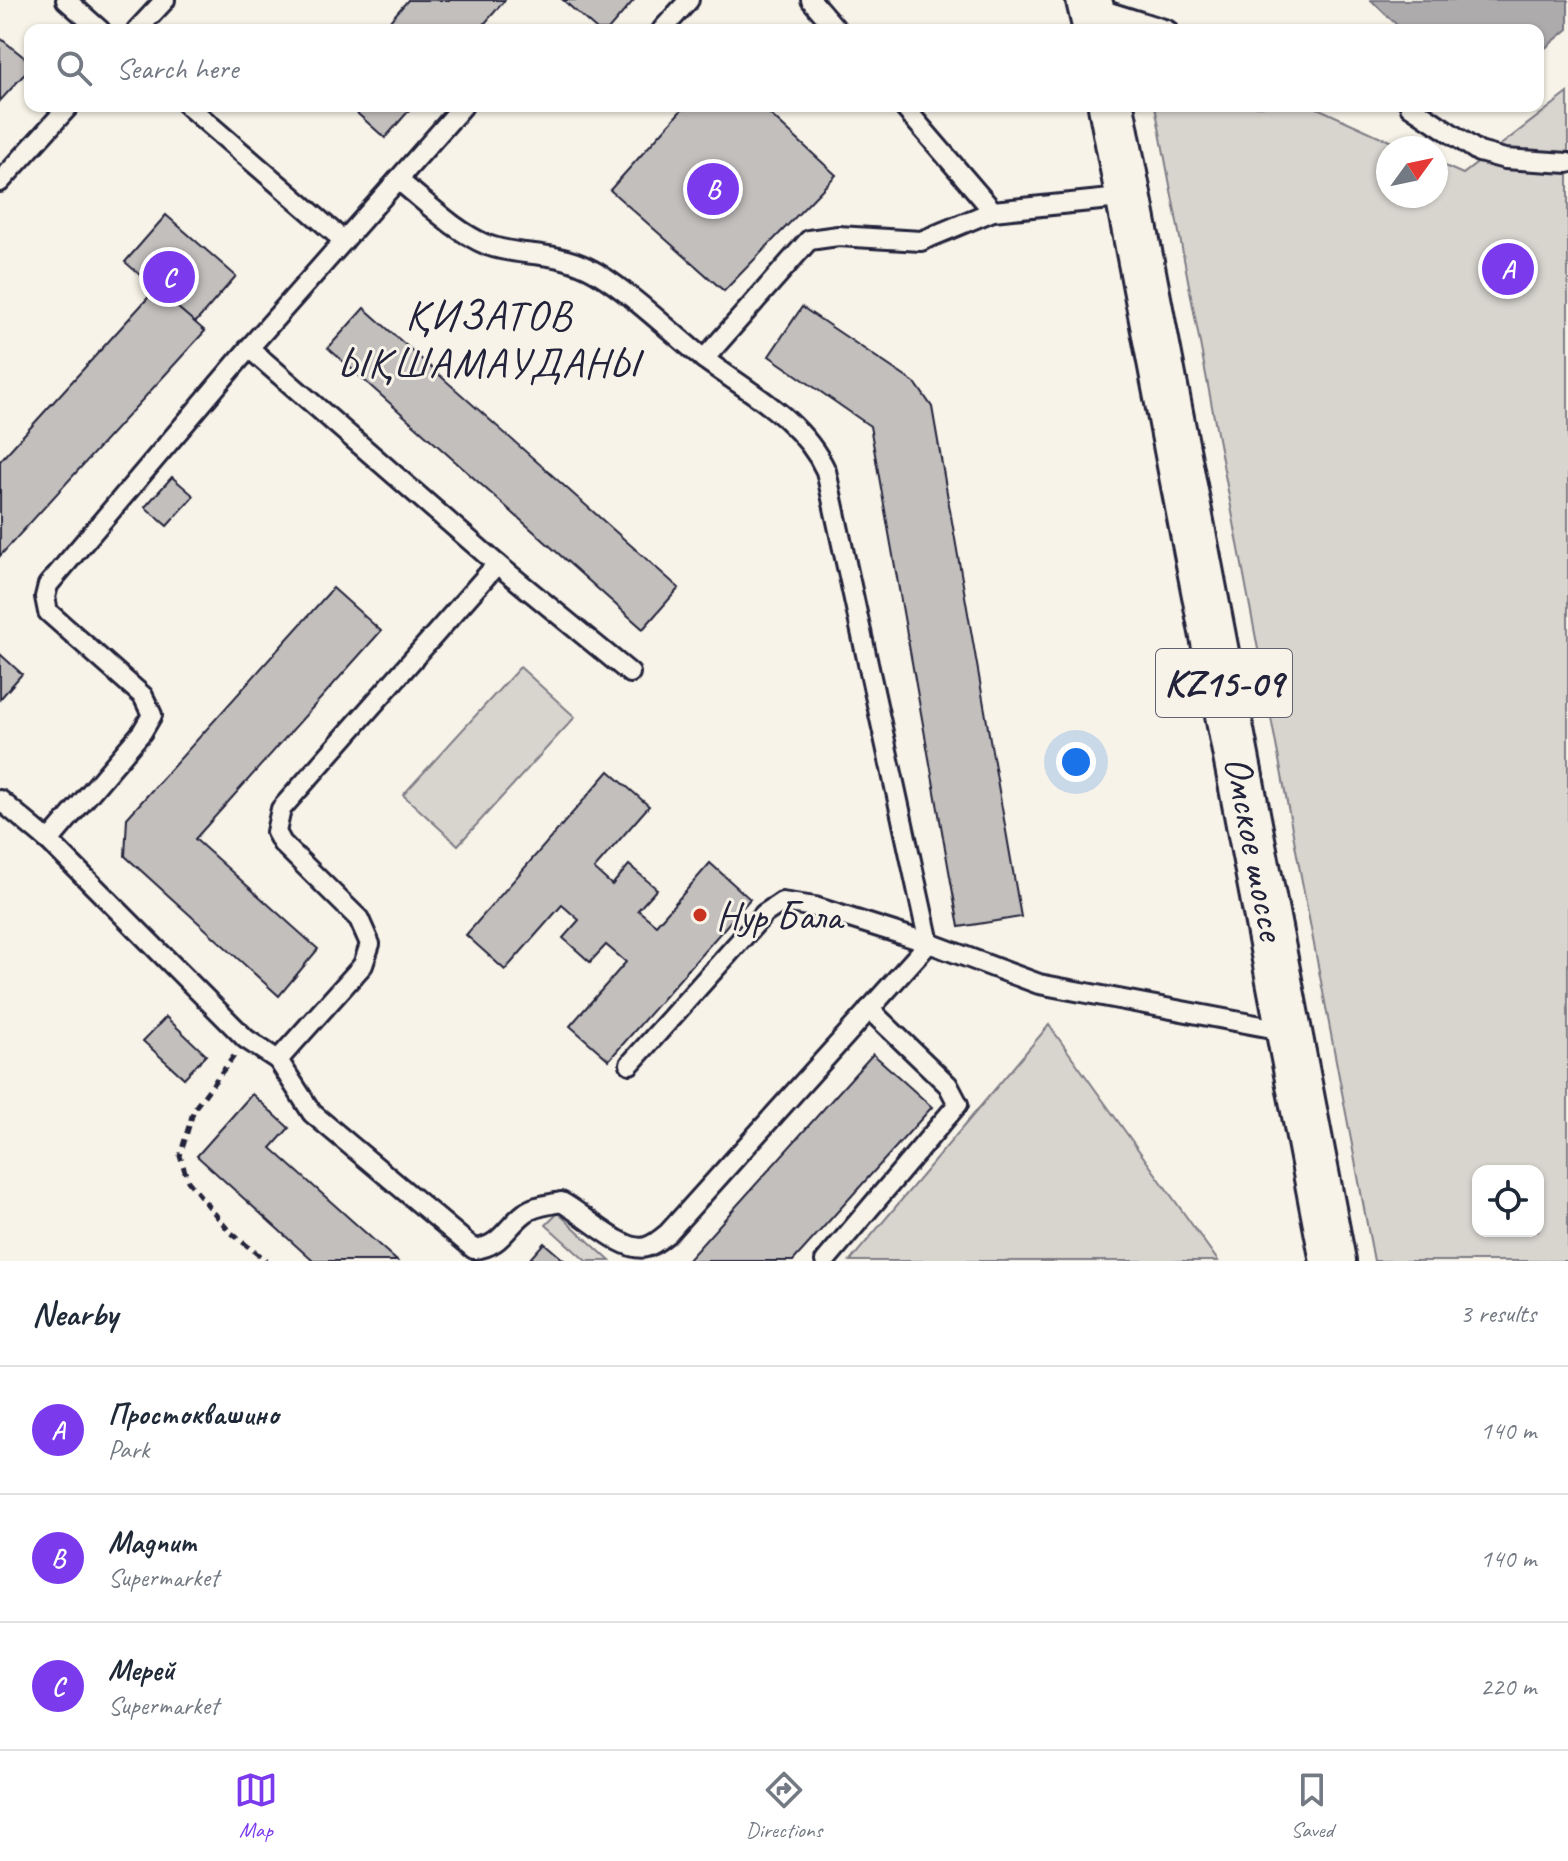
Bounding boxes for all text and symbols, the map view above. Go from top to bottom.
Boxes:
search box [24,24,1544,112]
icon: search [52,46,96,90]
text: Search here [116,49,238,87]
north arrow [1376,136,1448,208]
pin: B [687,159,739,219]
pin: A [1482,239,1534,299]
pin: C [143,247,195,307]
district label: ҚИЗАТОВ ЫҚШАМАУДАНЫ [338,289,645,390]
road number: KZ15-09 [1156,649,1292,717]
your location [1056,742,1096,782]
street label: Омское шоссе [1213,752,1298,947]
place label: Нур Бала [716,891,845,941]
marker: Нур Бала [691,906,709,924]
map controls [1472,1165,1544,1237]
button: locate [1472,1165,1544,1237]
text: Nearby [32,1292,118,1335]
text: 3 results [1460,1297,1536,1330]
text: Простоквашино [108,1395,279,1433]
text: A [51,1414,65,1447]
text: 140 m [1480,1414,1536,1447]
text: Park [108,1433,149,1466]
text: Magnum [108,1523,196,1561]
text: B [51,1542,65,1575]
text: 140 m [1480,1542,1536,1575]
text: Supermarket [108,1561,219,1594]
text: Мерей [108,1651,175,1689]
text: C [52,1670,64,1703]
text: 220 m [1480,1670,1536,1703]
text: Supermarket [108,1689,219,1722]
tab: Map [234,1768,278,1844]
tab: Directions [746,1768,822,1844]
tab: Saved [1290,1768,1334,1844]

